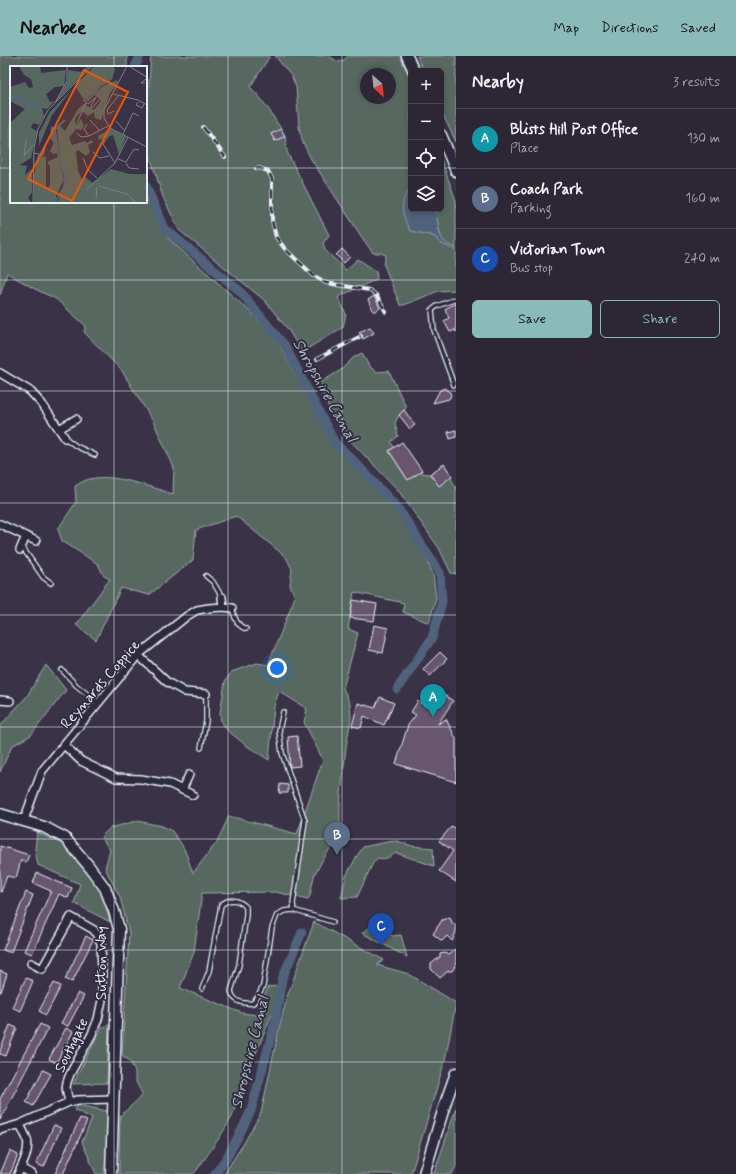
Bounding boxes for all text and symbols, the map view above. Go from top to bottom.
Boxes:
text: Nearbee [20,16,86,41]
text: Map [553,19,579,37]
text: Directions [601,19,659,37]
text: Saved [681,19,716,37]
inset map [10,66,147,203]
north arrow [360,68,396,104]
map controls [408,68,444,212]
button: + [408,68,444,104]
text: Nearby [472,71,524,93]
text: 3 results [673,74,720,91]
button: − [408,104,444,140]
text: Blists Hill Post Office [510,120,638,140]
text: A [481,130,489,147]
text: 130 m [687,130,720,147]
button: locate [408,140,444,176]
text: Place [510,140,539,157]
button: layers [408,176,444,212]
text: Coach Park [510,180,583,200]
text: B [481,190,489,207]
text: 160 m [685,190,720,207]
text: Parking [510,200,552,217]
text: Victorian Town [510,240,605,260]
text: C [480,250,490,267]
text: 240 m [684,250,720,267]
text: Bus stop [510,260,553,277]
button: Save [472,300,592,338]
button: Share [600,300,720,338]
water label: Shropshire Canal [288,335,362,447]
street label: Reynards Coppice [56,636,145,734]
your location [267,658,287,678]
pin: A [420,684,446,717]
pin: B [324,822,350,855]
pin: C [368,913,394,946]
street label: Sutton Way [92,926,112,1000]
water label: Shropshire Canal [226,993,275,1111]
street label: Southgate [50,1015,94,1076]

